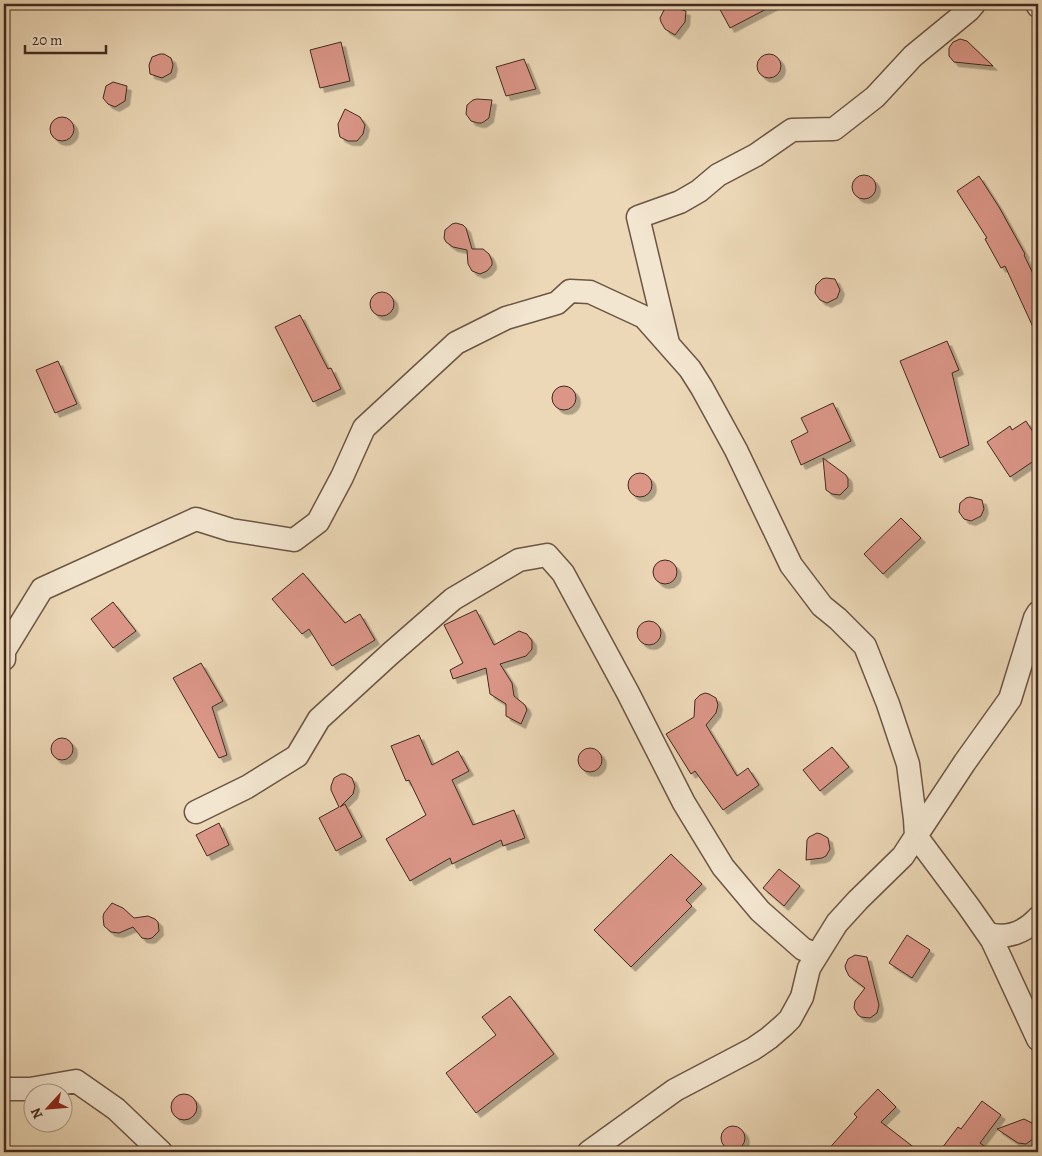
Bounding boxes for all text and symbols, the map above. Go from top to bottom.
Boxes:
scale bar [25,22,106,54]
text: 20 m [32,30,63,50]
north arrow [22,1084,72,1134]
text: N [26,1105,48,1122]

